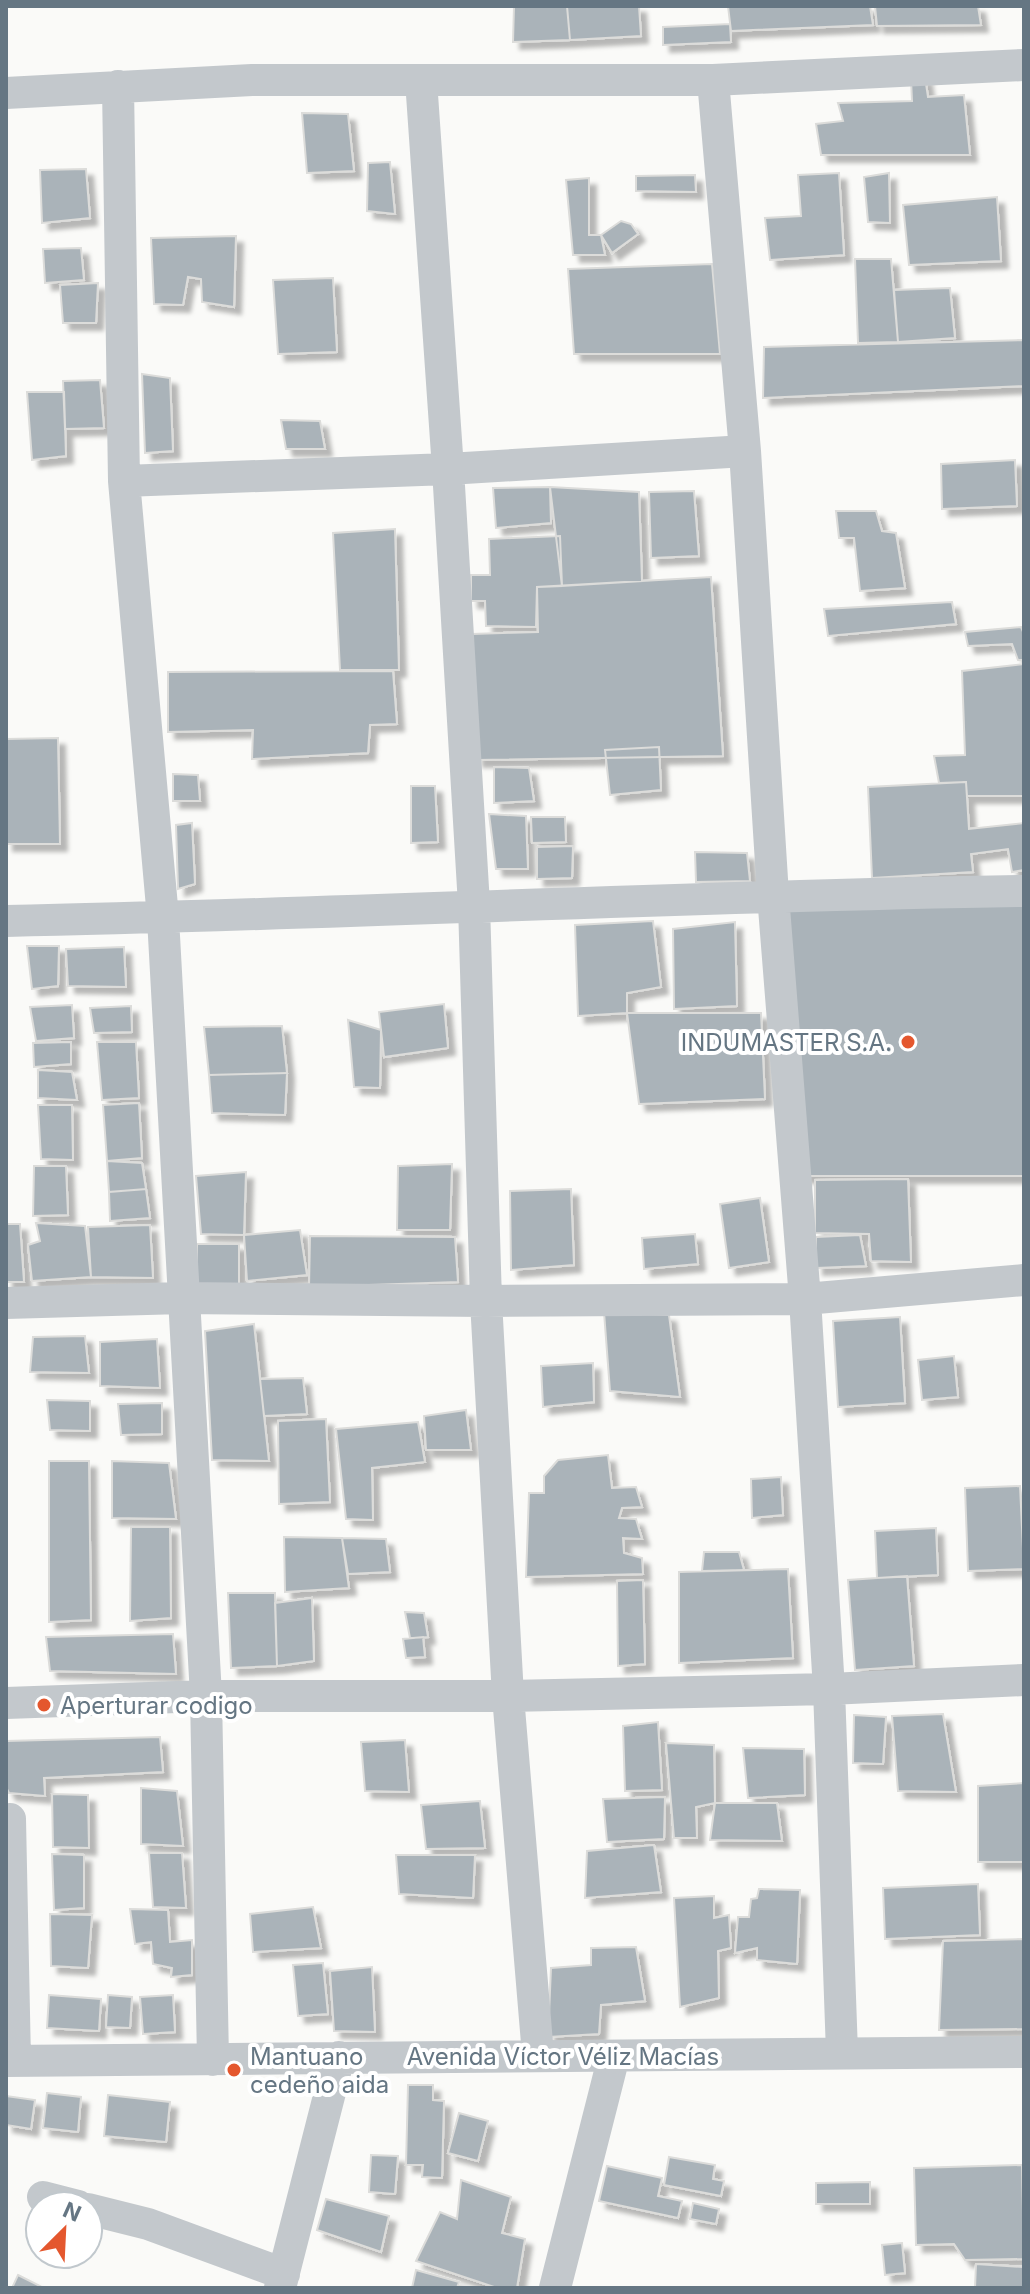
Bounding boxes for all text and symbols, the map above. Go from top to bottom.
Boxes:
place label: INDUMASTER S.A. [681,1028,892,1057]
marker: INDUMASTER S.A. [899,1033,917,1051]
place label: Aperturar codigo [60,1691,253,1720]
marker: Aperturar codigo [35,1696,53,1714]
place label: Mantuano cedeño aida [250,2042,389,2099]
street label: Avenida Víctor Véliz Macías [407,2042,719,2071]
marker: Mantuano cedeño aida [225,2061,243,2079]
north arrow [24,2190,104,2270]
text: N [59,2196,85,2227]

